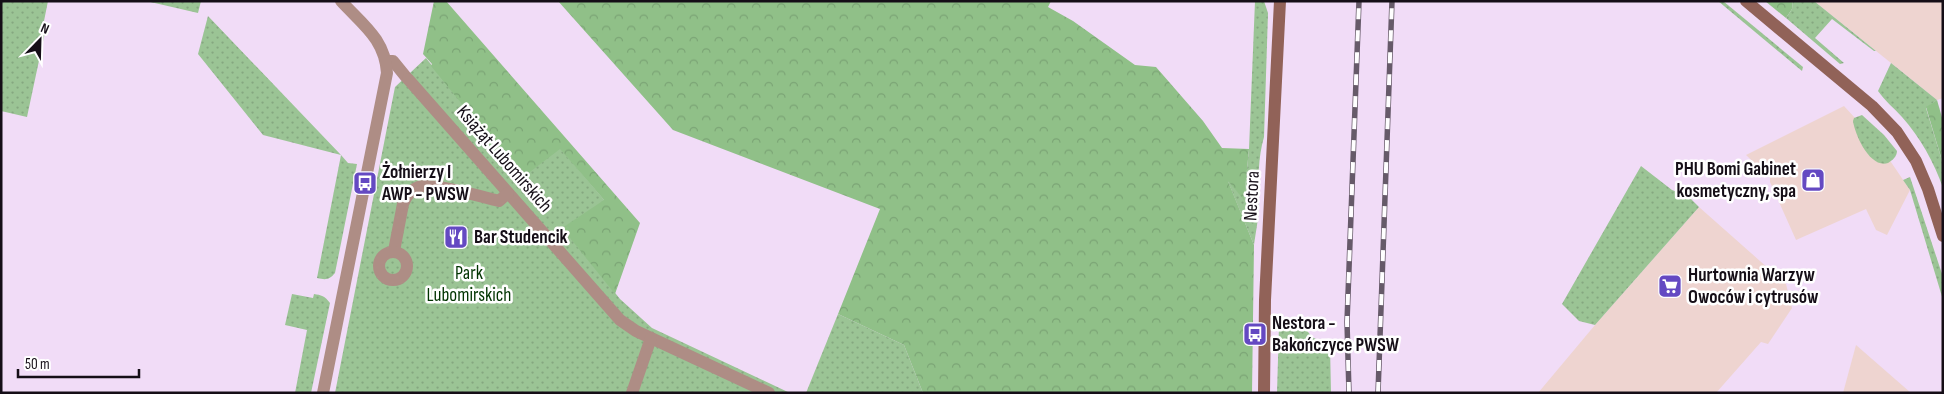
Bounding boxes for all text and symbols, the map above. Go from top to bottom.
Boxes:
north arrow [15,15,65,65]
text: N [38,19,52,38]
street label: Książąt Lubomirskich [451,101,557,217]
place label: PHU Bomi Gabinet kosmetyczny, spa [1675,158,1796,203]
place label: Żołnierzy I AWP - PWSW [381,161,470,206]
shop icon: PHU Bomi Gabinet kosmetyczny, spa [1800,167,1826,193]
bus stop icon: Żołnierzy I AWP - PWSW [352,170,378,196]
street label: Nestora [1239,170,1265,222]
restaurant icon: Bar Studencik [443,224,469,250]
place label: Bar Studencik [474,226,568,249]
park label: Park Lubomirskich [427,262,512,307]
place label: Hurtownia Warzyw Owoców i cytrusów [1688,264,1819,309]
supermarket icon: Hurtownia Warzyw Owoców i cytrusów [1657,273,1683,299]
place label: Nestora - Bakończyce PWSW [1272,312,1400,357]
bus stop icon: Nestora - Bakończyce PWSW [1242,321,1268,347]
scale bar [18,346,139,378]
text: 50 m [25,355,50,374]

